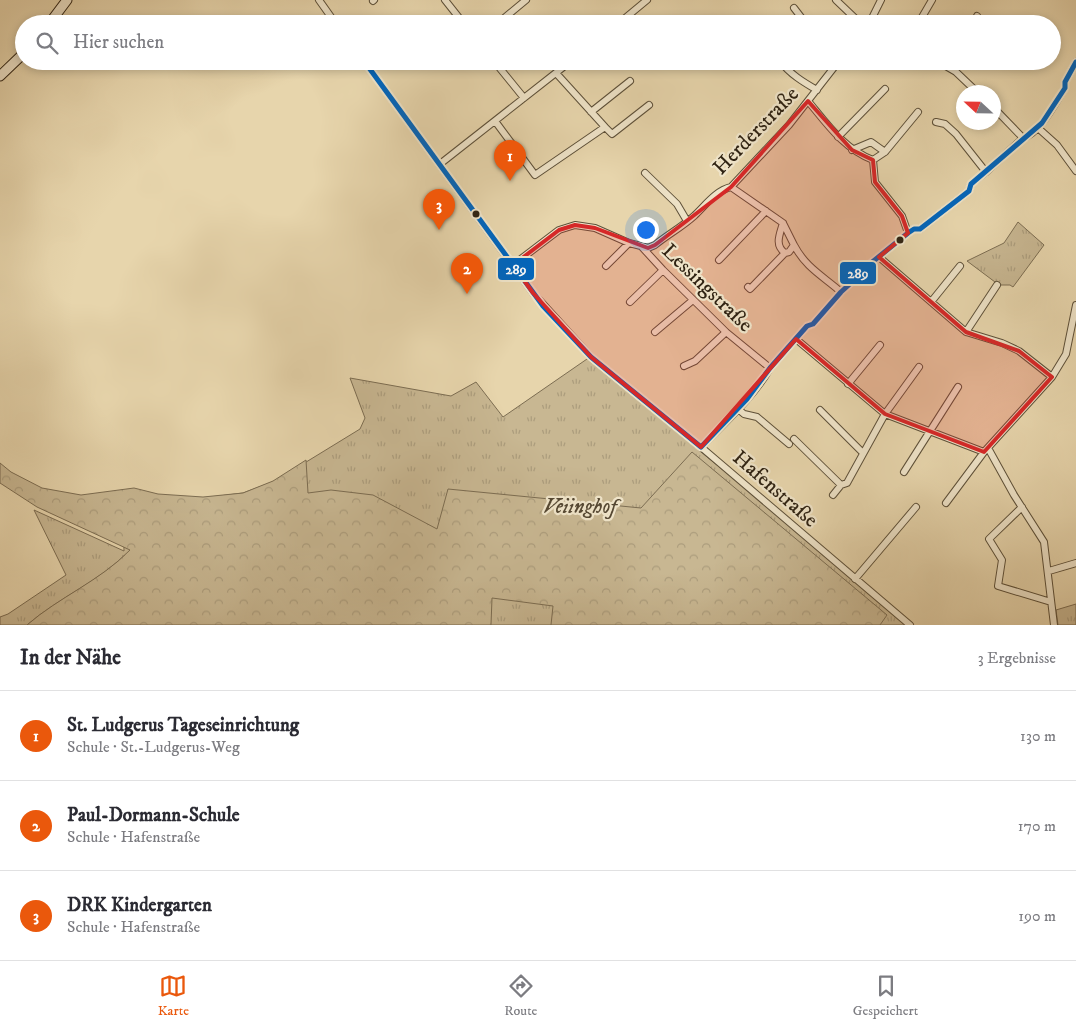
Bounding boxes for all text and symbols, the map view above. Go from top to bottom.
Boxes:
search box [15,15,1061,70]
icon: search [33,29,61,57]
text: Hier suchen [73,31,164,54]
street label: Herderstraße [708,81,805,181]
north arrow [956,85,1001,130]
pin: 1 [494,140,526,181]
pin: 3 [423,189,455,230]
unlabelled marker [471,209,481,219]
your location [633,217,659,243]
unlabelled marker [895,235,905,245]
street label: Lessingstraße [656,238,758,338]
pin: 2 [451,253,483,294]
line badge: 289 [497,257,535,281]
text: 289 [506,261,526,279]
line badge: 289 [839,261,877,285]
text: 289 [848,265,868,283]
street label: Hafenstraße [727,445,823,533]
park label: Veiinghof [543,494,622,520]
text: In der Nähe [20,645,121,671]
text: 3 Ergebnisse [978,648,1056,668]
text: St. Ludgerus Tageseinrichtung [67,714,299,737]
text: 1 [33,726,39,746]
text: 130 m [1020,726,1056,746]
text: Schule · St.-Ludgerus-Weg [67,737,240,757]
text: Paul-Dormann-Schule [67,804,240,827]
text: 2 [32,816,40,836]
text: 170 m [1018,816,1056,836]
text: Schule · Hafenstraße [67,827,200,847]
text: DRK Kindergarten [67,894,212,917]
text: 3 [33,906,39,926]
text: 190 m [1018,906,1056,926]
text: Schule · Hafenstraße [67,917,200,937]
tab: Karte [158,972,189,1020]
tab: Route [504,972,537,1020]
tab: Gespeichert [853,972,918,1020]

